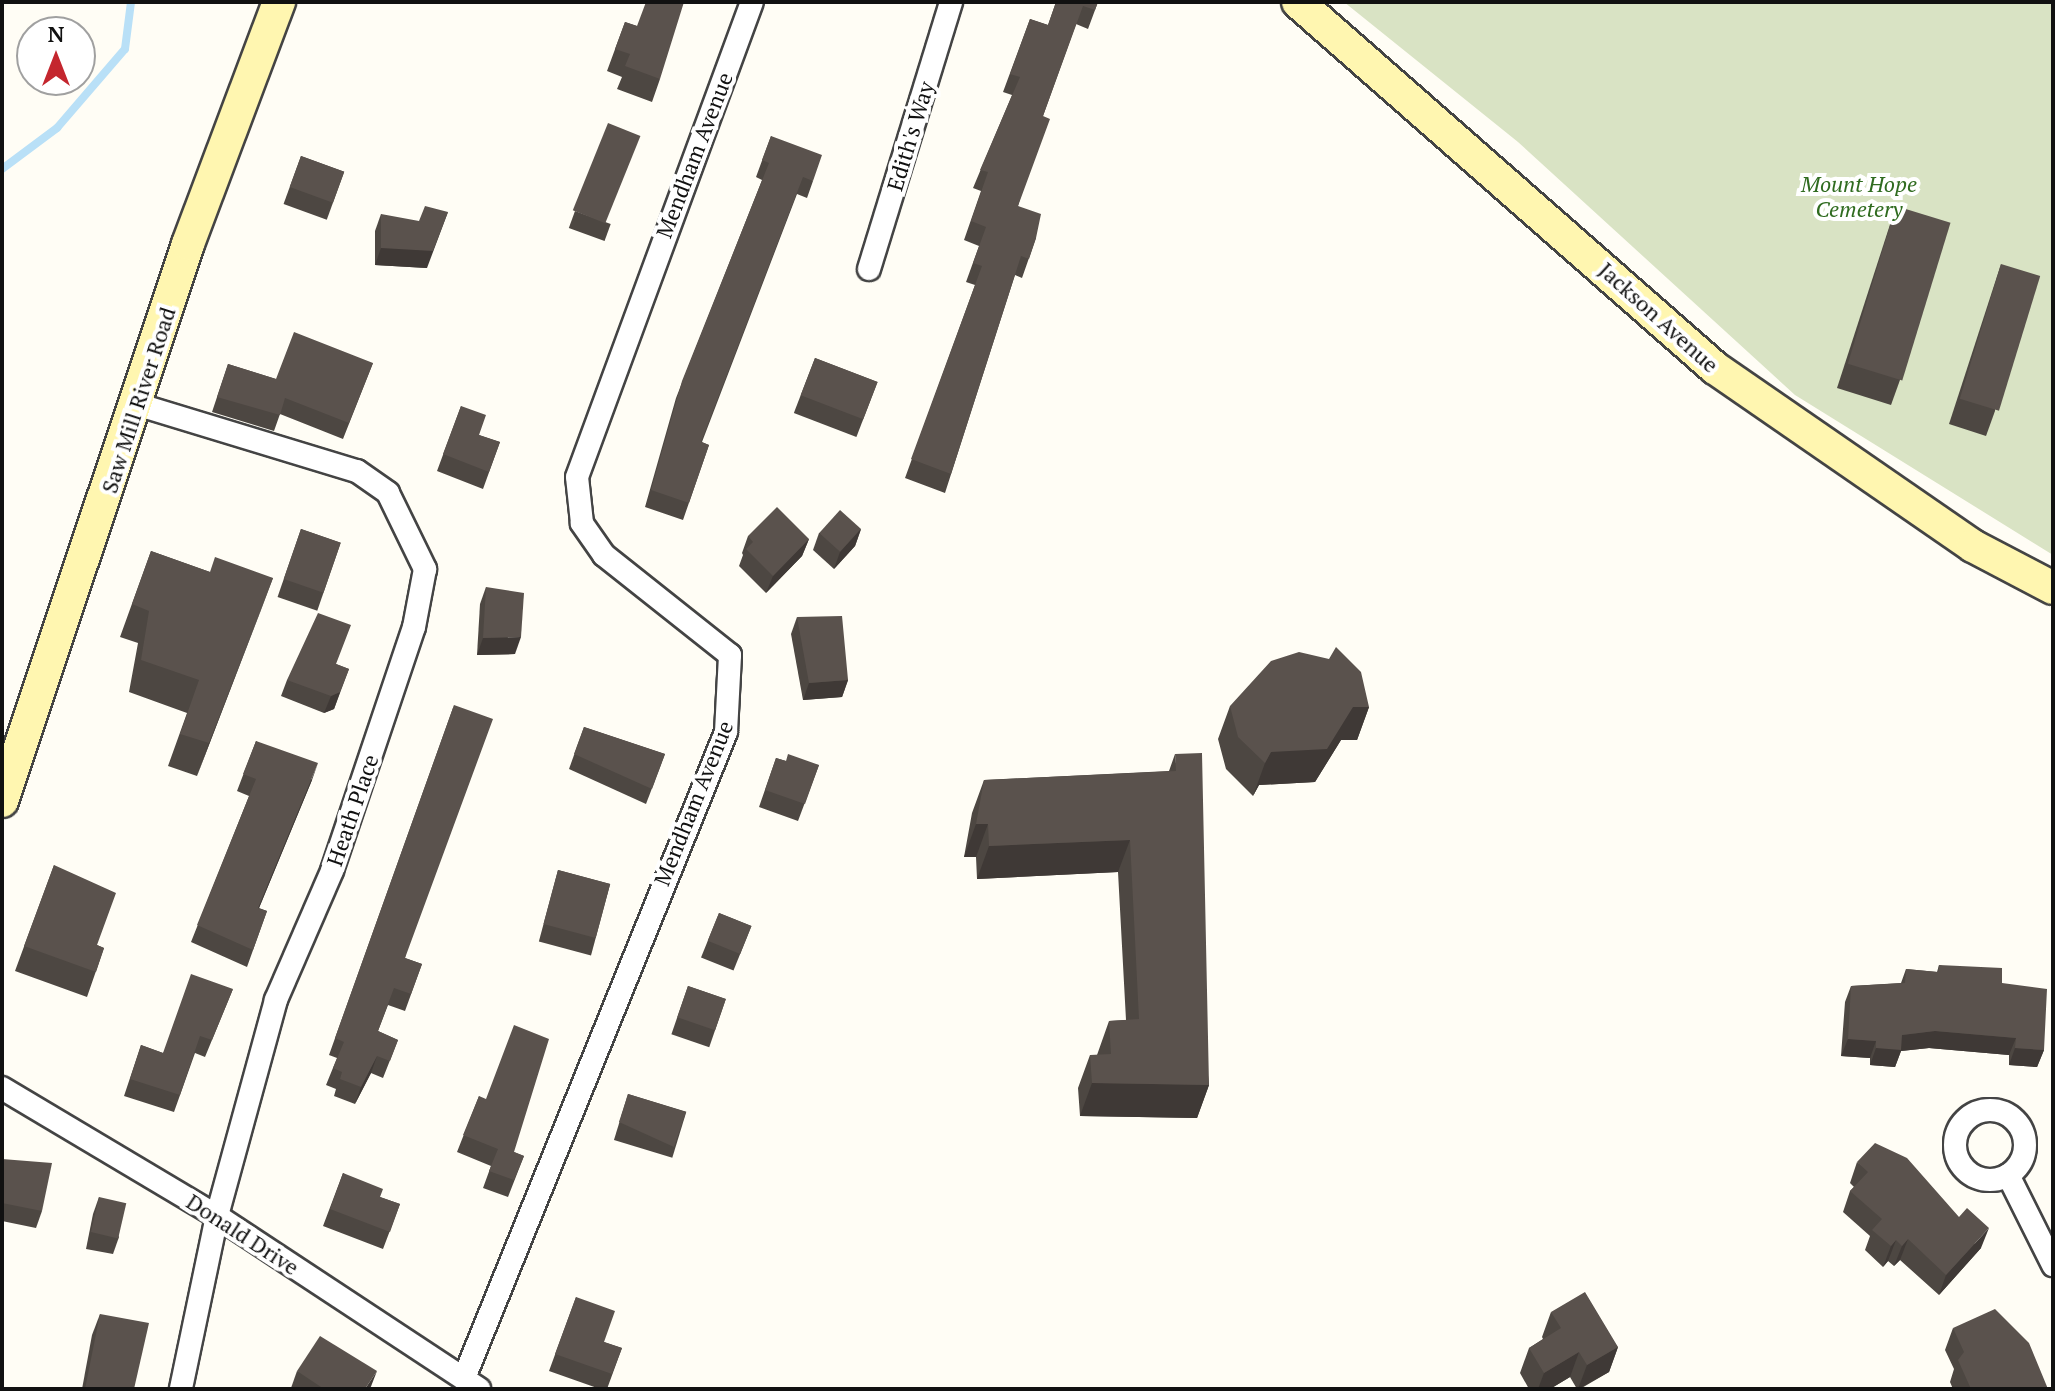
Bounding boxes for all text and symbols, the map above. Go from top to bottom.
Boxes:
north arrow [16,16,96,96]
text: N [48,19,64,48]
street label: Mendham Avenue [650,68,738,242]
street label: Edith's Way [881,78,939,194]
park label: Mount Hope Cemetery [1801,170,1917,222]
street label: Jackson Avenue [1594,256,1724,378]
street label: Saw Mill River Road [95,304,181,496]
street label: Mendham Avenue [648,717,738,889]
street label: Heath Place [321,751,383,869]
street label: Donald Drive [182,1188,304,1280]

